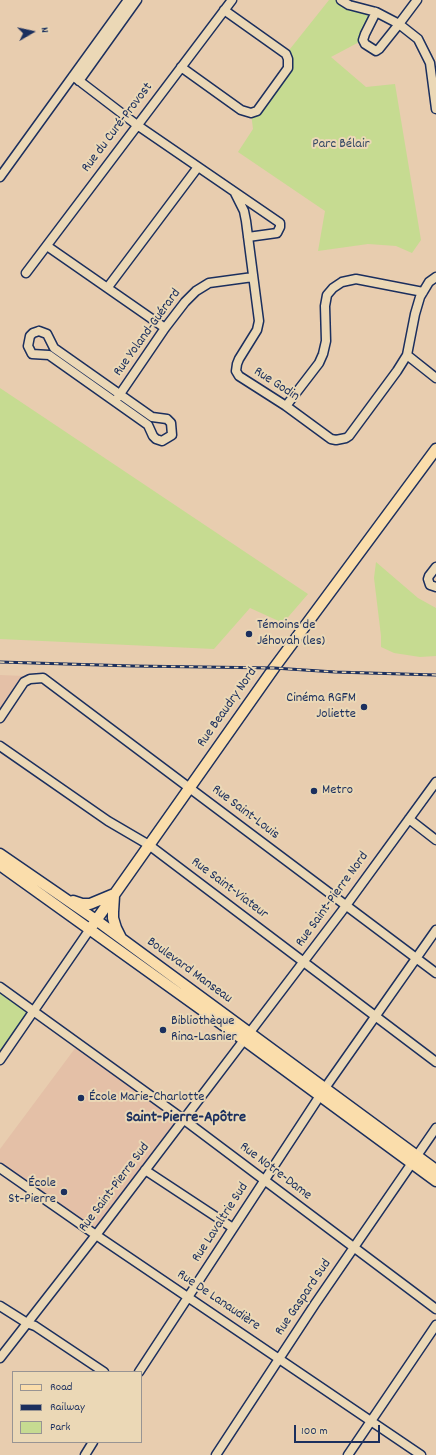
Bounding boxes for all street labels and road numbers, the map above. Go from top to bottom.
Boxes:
street label: Rue du Curé-Provost [79,80,157,176]
street label: Rue Yoland-Guérard [111,286,185,380]
street label: Rue Godin [250,364,302,406]
street label: Rue Beaudry Nord [194,665,262,751]
street label: Rue Saint-Louis [208,782,282,844]
street label: Rue Saint-Pierre Nord [293,849,373,951]
street label: Rue Saint-Viateur [187,855,271,923]
street label: Boulevard Manseau [143,934,235,1008]
street label: Rue Notre-Dame [236,1139,314,1205]
street label: Rue Saint-Pierre Sud [76,1140,154,1236]
street label: Rue Lavaltrie Sud [189,1180,253,1266]
street label: Rue Gaspard Sud [272,1257,336,1339]
street label: Rue De Lanaudière [173,1267,263,1335]

